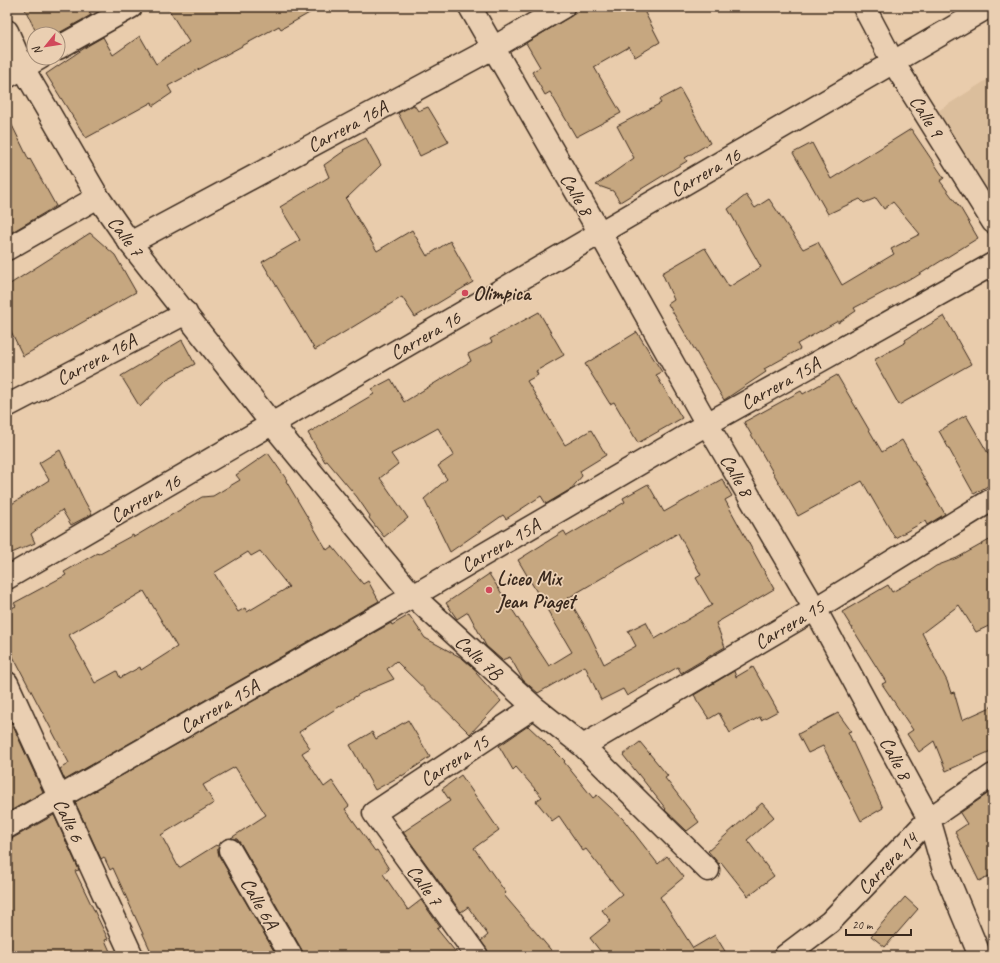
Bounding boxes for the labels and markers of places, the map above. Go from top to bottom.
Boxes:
place label: Olimpica [473,281,532,306]
marker: Olimpica [460,288,470,298]
place label: Liceo Mix Jean Piaget [495,566,578,614]
marker: Liceo Mix Jean Piaget [484,585,494,595]

